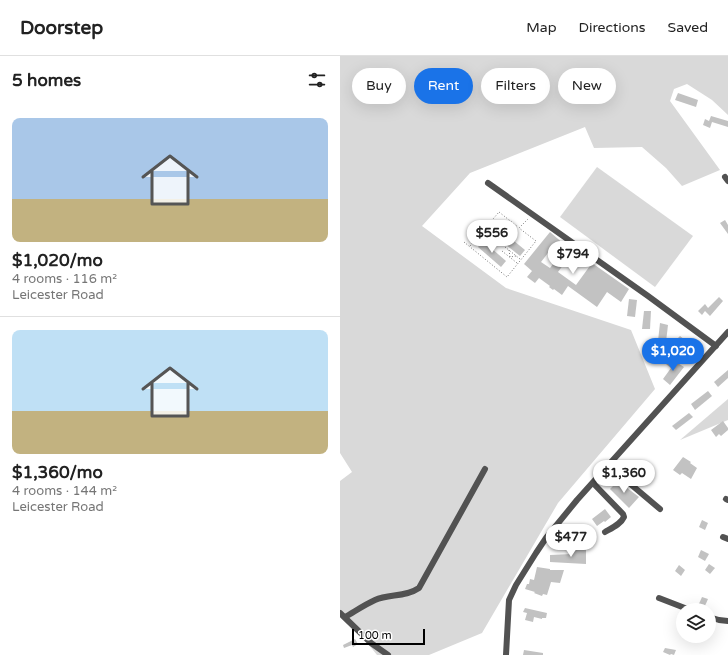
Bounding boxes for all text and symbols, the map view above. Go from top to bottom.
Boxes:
text: Doorstep [20,17,103,39]
text: Map [526,19,557,36]
text: Directions [579,19,646,36]
text: Saved [668,19,708,36]
chip: Buy [352,68,406,104]
chip: Rent [414,68,473,104]
chip: Filters [481,68,550,104]
chip: New [558,68,616,104]
icon: filters [306,69,328,91]
text: 5 homes [12,70,81,91]
icon: home [134,144,206,216]
pin: $556 [468,220,516,254]
text: $556 [476,225,508,241]
pin: $794 [549,241,597,275]
text: $794 [557,246,589,262]
text: $1,020/mo [12,250,103,271]
text: 4 rooms · 116 m² [12,271,117,287]
text: Leicester Road [12,287,104,303]
pin: $1,020 [640,338,706,372]
text: $1,020 [651,343,695,359]
icon: home [134,356,206,428]
pin: $1,360 [591,460,657,494]
text: $1,360/mo [12,462,103,483]
text: $1,360 [602,465,646,481]
text: 4 rooms · 144 m² [12,483,117,499]
text: Leicester Road [12,499,104,515]
pin: $477 [547,524,595,558]
text: $477 [555,529,587,545]
map controls [676,603,716,643]
button: layers [676,603,716,643]
scale bar [352,627,425,646]
text: 100 m [358,629,392,642]

